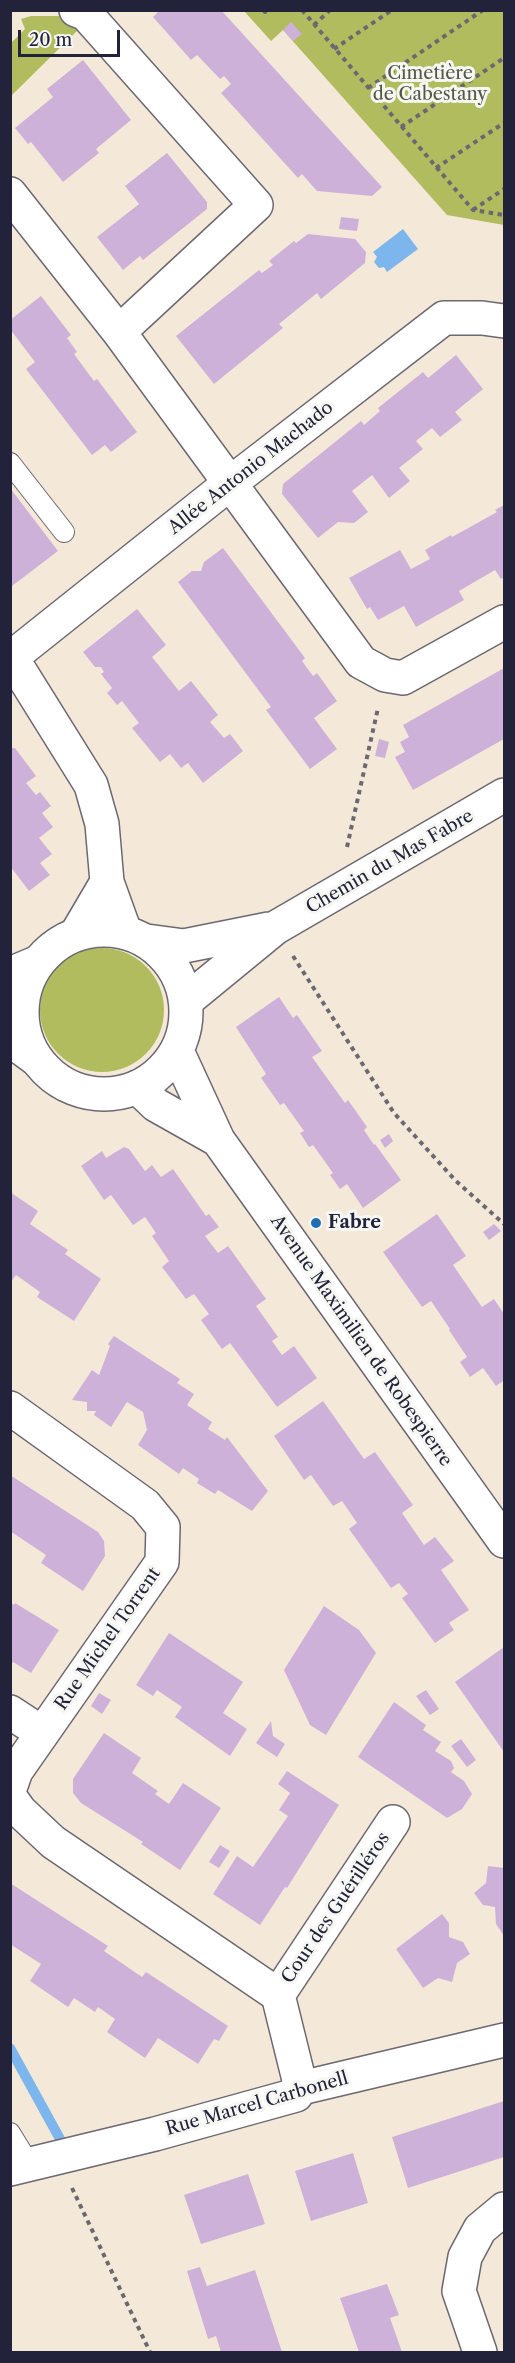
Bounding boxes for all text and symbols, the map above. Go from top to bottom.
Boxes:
scale bar [21,18,123,56]
text: 20 m [29,29,72,51]
park label: Cimetière de Cabestany [373,63,487,106]
street label: Allée Antonio Machado [164,397,338,539]
street label: Chemin du Mas Fabre [303,805,477,919]
street label: Avenue Maximilien de Robespierre [266,1211,456,1471]
place label: Fabre [328,1212,381,1234]
marker: Fabre [309,1216,323,1230]
street label: Rue Michel Torrent [51,1564,165,1714]
street label: Cour des Guérilléros [277,1828,395,1988]
street label: Rue Marcel Carbonell [163,2068,351,2140]

